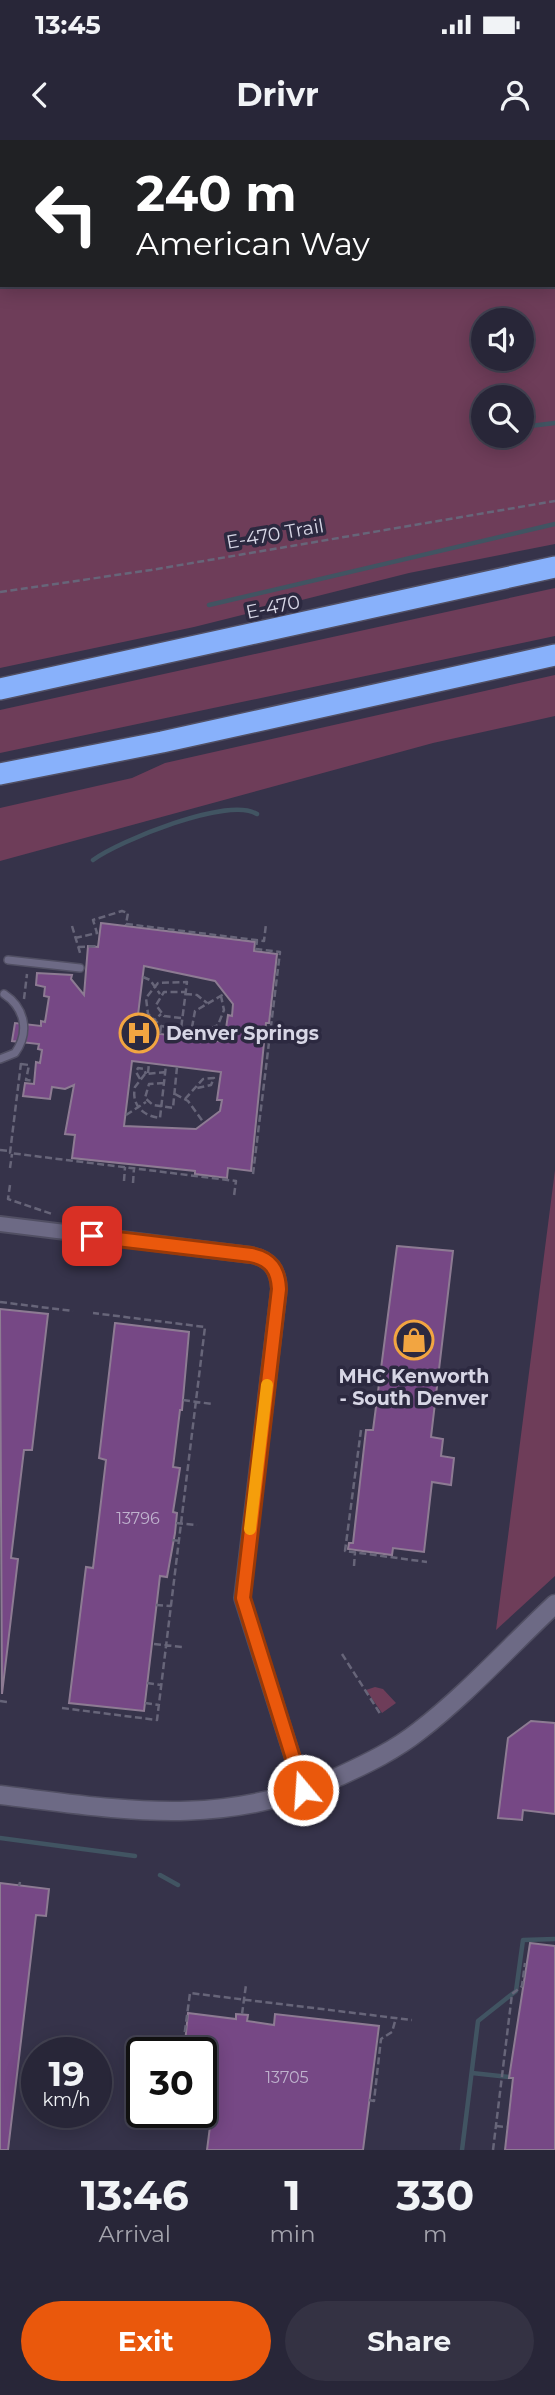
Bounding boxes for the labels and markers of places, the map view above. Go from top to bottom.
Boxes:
hospital icon: Denver Springs [118,1012,160,1054]
place label: Denver Springs [166,1022,319,1045]
pin [62,1206,122,1266]
shop icon: MHC Kenworth - South Denver [393,1319,435,1361]
place label: MHC Kenworth - South Denver [338,1365,490,1410]

